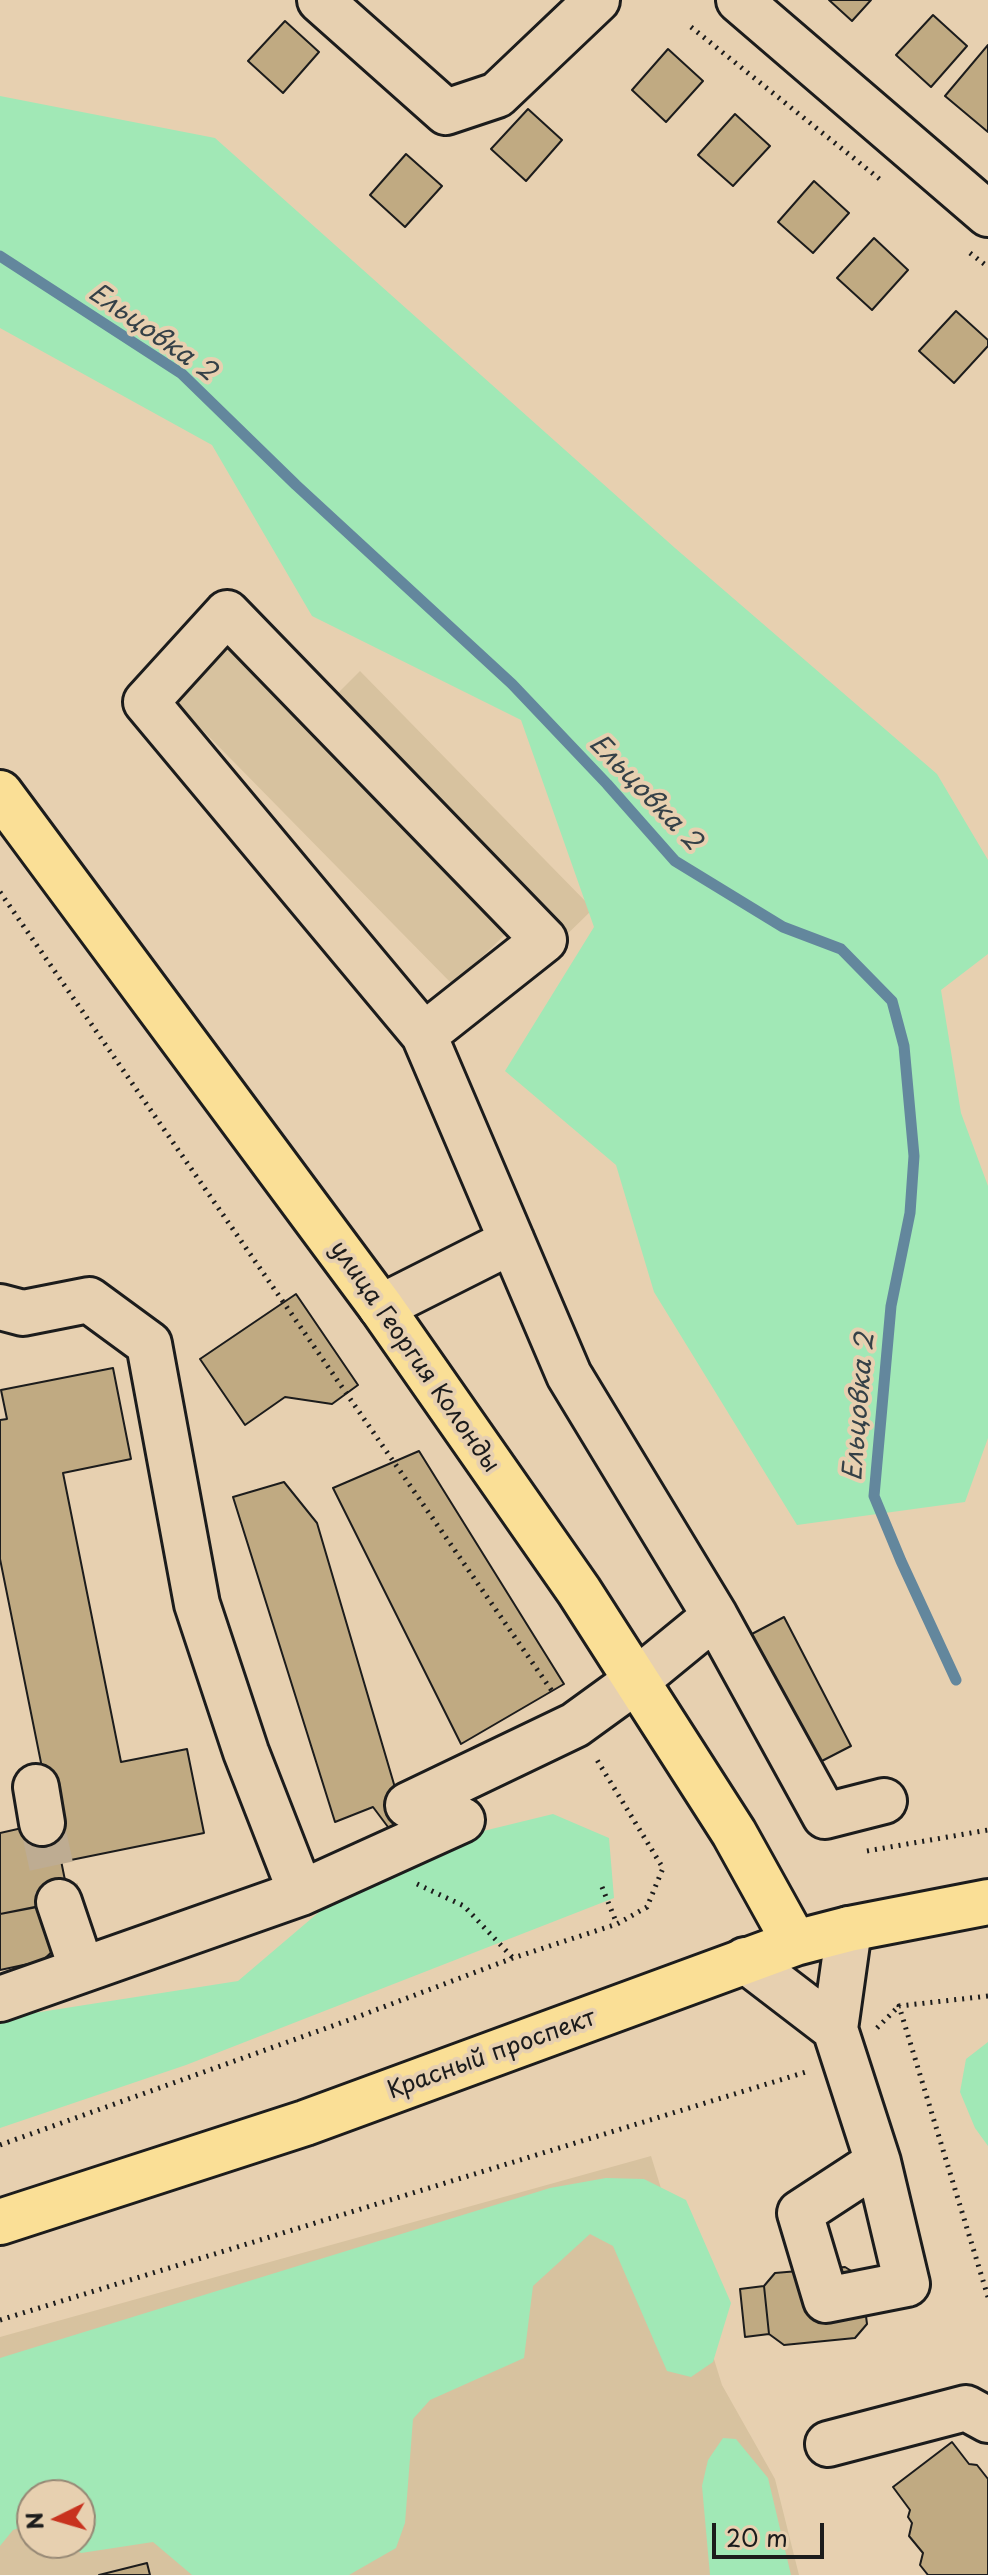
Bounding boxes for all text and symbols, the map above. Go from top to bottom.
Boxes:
water label: Ельцовка 2 [82,278,222,388]
water label: Ельцовка 2 [582,729,708,857]
street label: улица Георгия Колонды [323,1236,505,1478]
water label: Ельцовка 2 [838,1332,882,1482]
street label: Красный проспект [384,2004,600,2106]
north arrow [16,2479,96,2559]
scale bar [716,2507,828,2557]
text: N [16,2511,51,2531]
text: 20 m [726,2519,788,2555]

